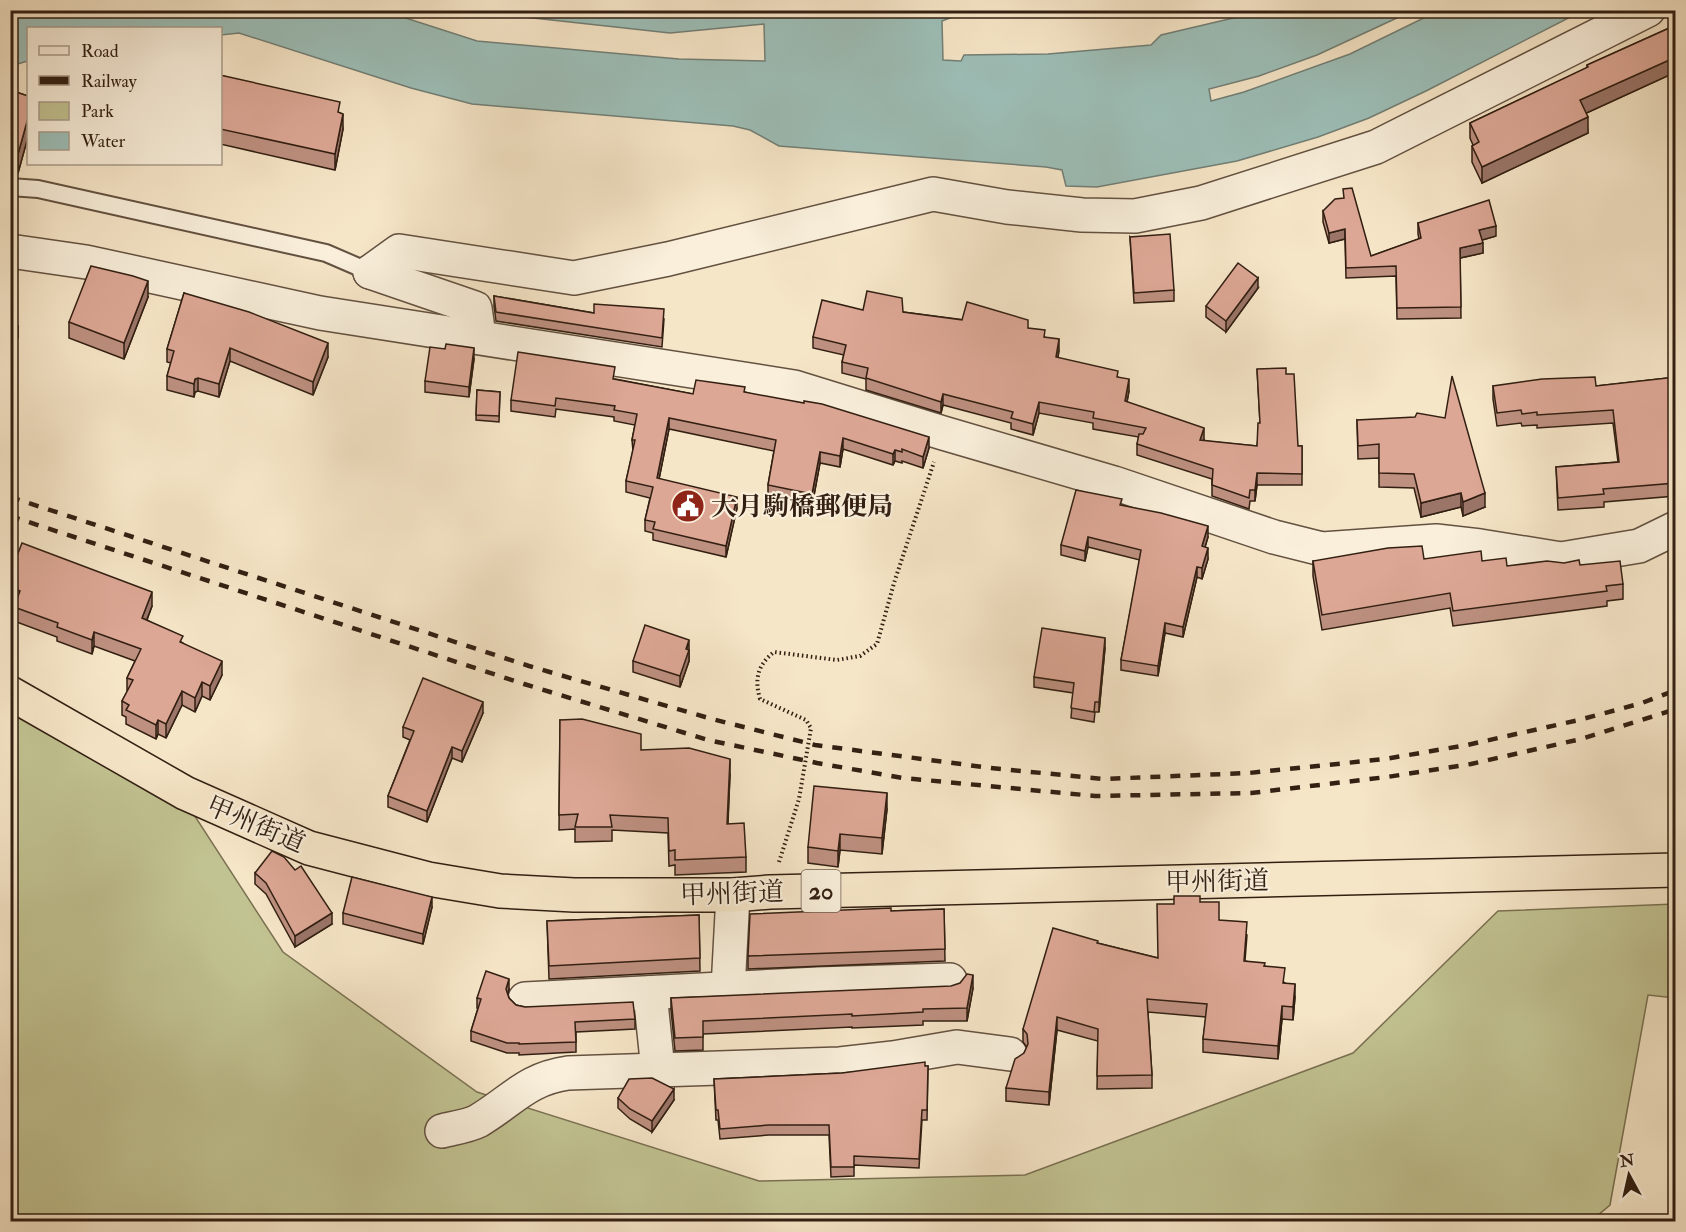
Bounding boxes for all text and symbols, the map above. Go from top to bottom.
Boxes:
legend [27,27,222,165]
text: Road [81,40,119,63]
text: Railway [81,70,138,93]
text: Park [81,100,114,123]
text: Water [80,130,125,153]
public building icon: 大月駒橋郵便局 [670,488,706,524]
place label: 大月駒橋郵便局 [711,491,893,523]
street label: 甲州街道 [201,790,310,860]
street label: 甲州街道 [1165,865,1269,899]
road number: 20 [802,870,840,912]
street label: 甲州街道 [680,876,785,912]
north arrow [1599,1145,1659,1205]
text: N [1618,1150,1636,1172]

